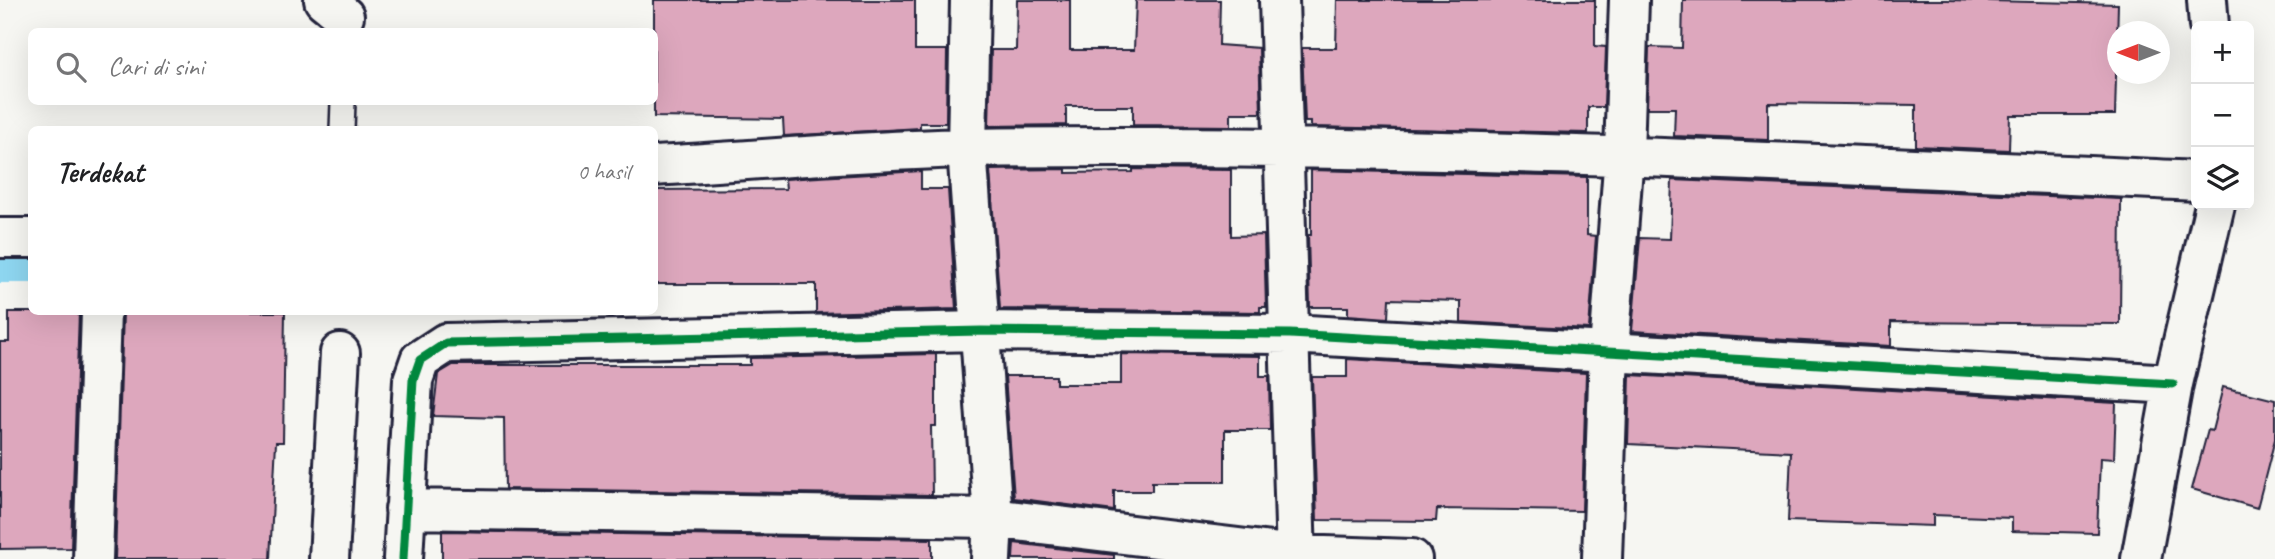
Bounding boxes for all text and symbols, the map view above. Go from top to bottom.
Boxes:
north arrow [2107,21,2170,84]
map controls [2191,21,2254,210]
button: + [2191,21,2254,84]
search box [28,28,658,105]
icon: search [52,48,90,86]
text: Cari di sini [108,50,204,83]
button: − [2191,84,2254,147]
button: layers [2191,147,2254,210]
text: Terdekat [56,153,144,191]
text: 0 hasil [577,157,630,186]

